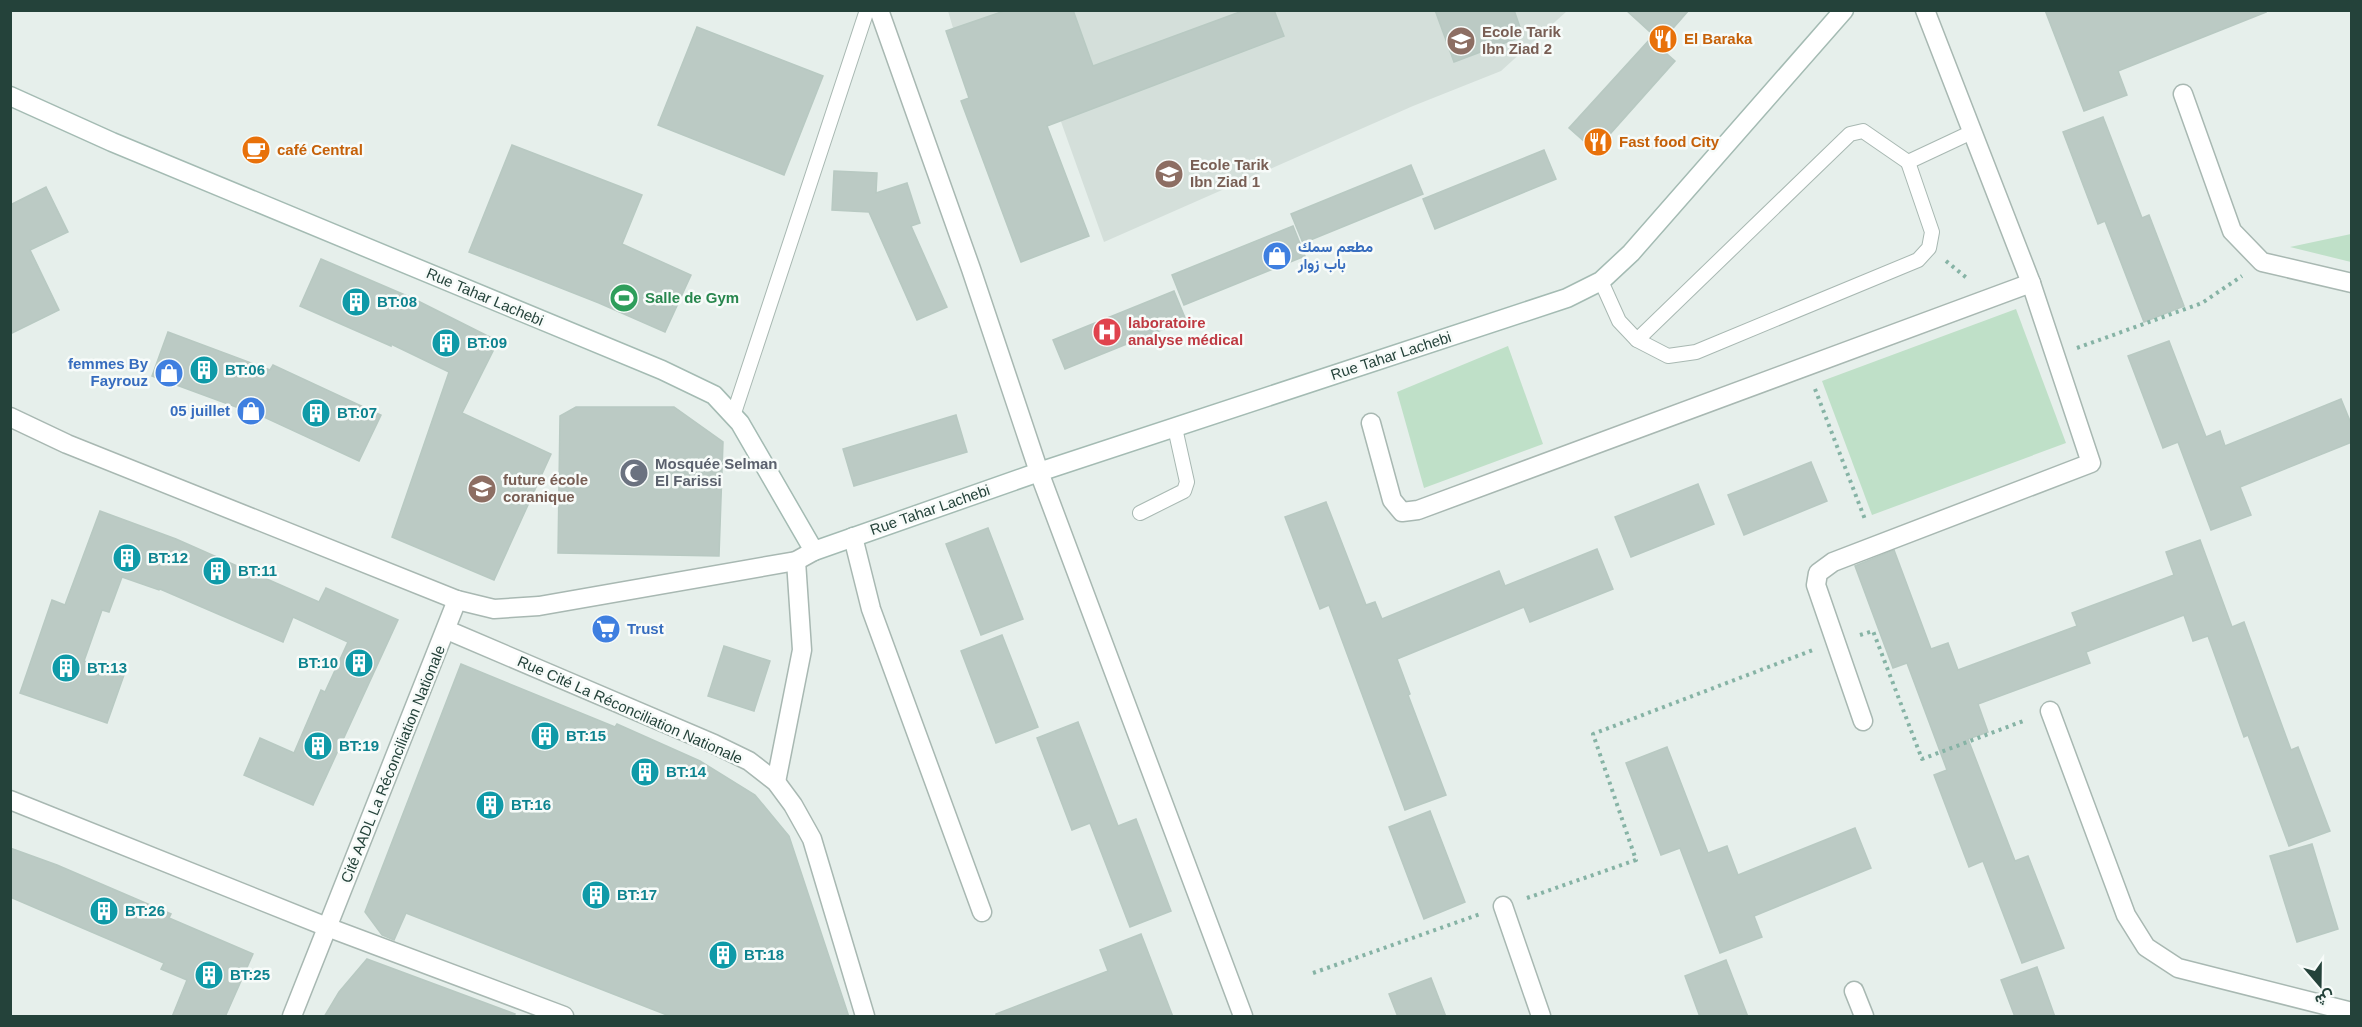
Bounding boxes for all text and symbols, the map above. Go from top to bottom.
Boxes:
place label: Ecole Tarik Ibn Ziad 2 [1482,23,1562,57]
restaurant icon: El Baraka [1647,23,1679,55]
school or university icon: Ecole Tarik Ibn Ziad 2 [1445,25,1477,57]
place label: El Baraka [1684,30,1753,47]
restaurant icon: Fast food City [1582,126,1614,158]
place label: Fast food City [1619,133,1720,150]
cafe icon: café Central [240,134,272,166]
place label: café Central [277,141,363,158]
place label: Ecole Tarik Ibn Ziad 1 [1190,156,1270,190]
school or university icon: Ecole Tarik Ibn Ziad 1 [1153,158,1185,190]
place label: مطعم سمك باب زوار [1297,238,1373,273]
shop icon: مطعم سمك باب زوار [1261,240,1293,272]
street label: Rue Tahar Lachebi [424,264,546,329]
sports icon: Salle de Gym [608,282,640,314]
building icon: BT:08 [340,286,372,318]
place label: Salle de Gym [645,289,739,306]
place label: BT:08 [377,293,417,310]
place label: laboratoire analyse médical [1128,314,1243,348]
hospital icon: laboratoire analyse médical [1091,316,1123,348]
building icon: BT:09 [430,327,462,359]
street label: Rue Tahar Lachebi [1328,328,1453,383]
place label: BT:09 [467,334,507,351]
building icon: BT:06 [188,354,220,386]
place label: femmes By Fayrouz [68,355,149,389]
shop icon: femmes By Fayrouz [153,357,185,389]
place label: BT:06 [225,361,265,378]
shop icon: 05 juillet [235,395,267,427]
building icon: BT:07 [300,397,332,429]
place label: 05 juillet [170,402,230,419]
place label: BT:07 [337,404,377,421]
place label: Mosquée Selman El Farissi [655,455,778,489]
mosque icon: Mosquée Selman El Farissi [618,457,650,489]
place label: future école coranique [503,471,588,505]
school or university icon: future école coranique [466,473,498,505]
street label: Rue Tahar Lachebi [868,481,992,538]
building icon: BT:12 [111,542,143,574]
place label: BT:12 [148,549,188,566]
building icon: BT:11 [201,555,233,587]
place label: BT:11 [238,562,277,579]
supermarket icon: Trust [590,613,622,645]
place label: Trust [627,620,664,637]
street label: Cité AADL La Réconciliation Nationale [337,643,448,885]
building icon: BT:10 [343,647,375,679]
building icon: BT:13 [50,652,82,684]
street label: Rue Cité La Réconciliation Nationale [515,652,745,767]
place label: BT:10 [298,654,338,671]
place label: BT:13 [87,659,127,676]
building icon: BT:15 [529,720,561,752]
place label: BT:15 [566,727,606,744]
building icon: BT:19 [302,730,334,762]
place label: BT:19 [339,737,379,754]
building icon: BT:14 [629,756,661,788]
place label: BT:14 [666,763,707,780]
building icon: BT:16 [474,789,506,821]
place label: BT:16 [511,796,551,813]
building icon: BT:17 [580,879,612,911]
place label: BT:17 [617,886,657,903]
building icon: BT:26 [88,895,120,927]
place label: BT:26 [125,902,165,919]
building icon: BT:18 [707,939,739,971]
place label: BT:18 [744,946,784,963]
north arrow [2290,955,2350,1015]
building icon: BT:25 [193,959,225,991]
place label: BT:25 [230,966,270,983]
text: ش [2313,986,2337,1010]

